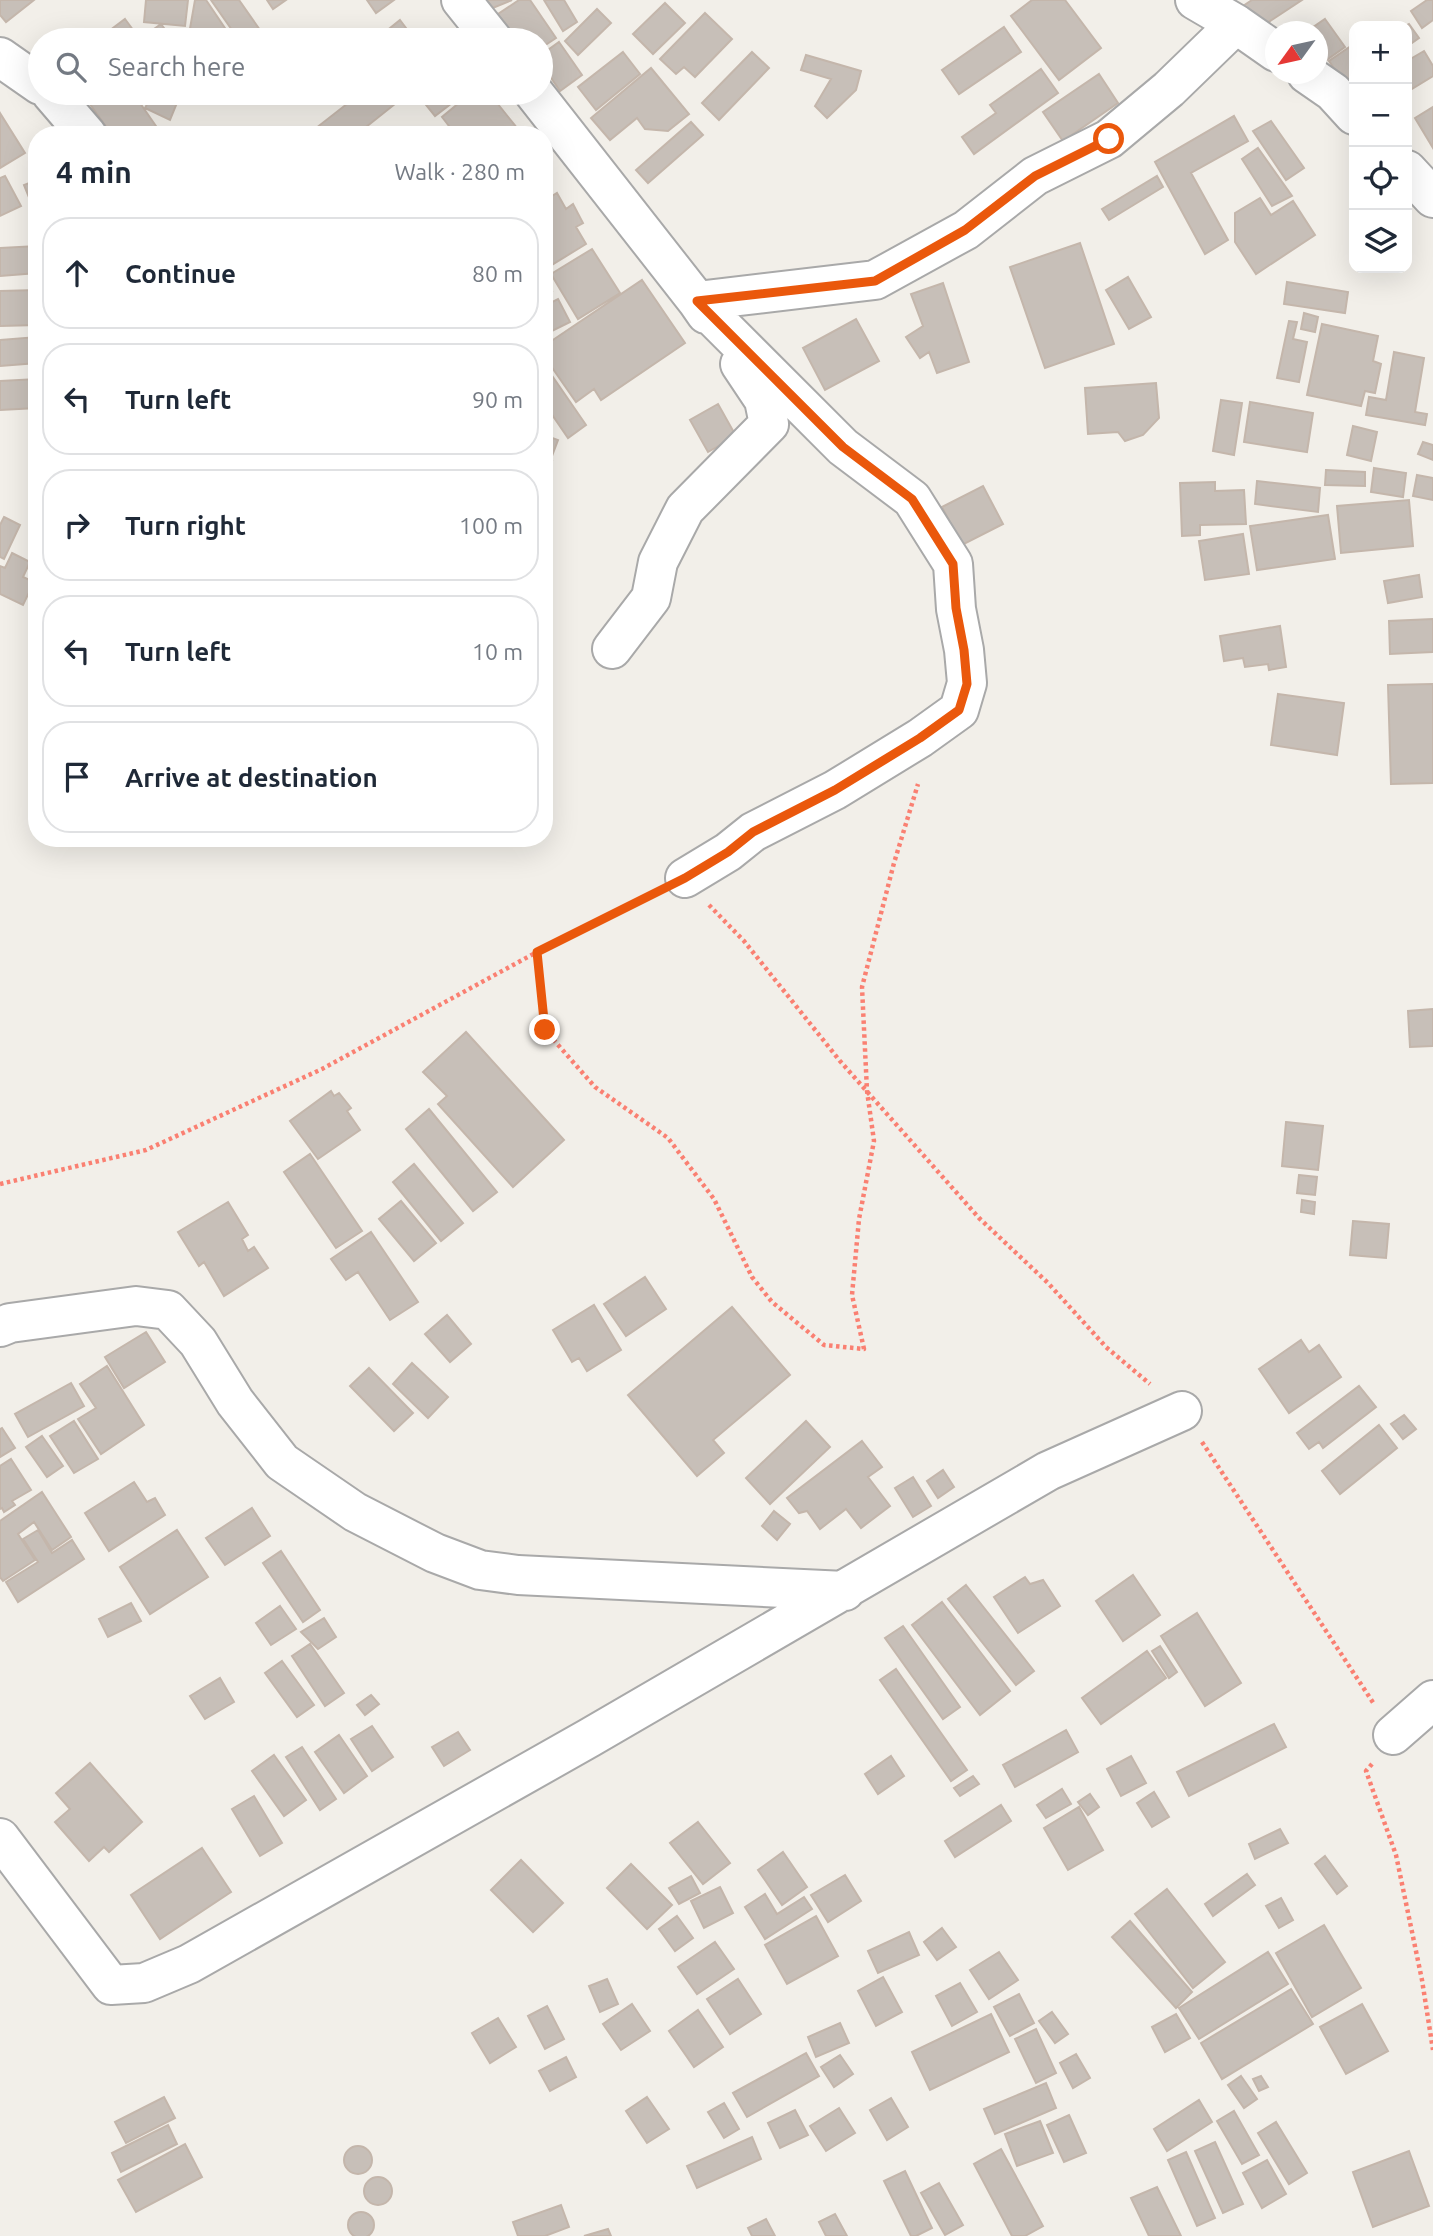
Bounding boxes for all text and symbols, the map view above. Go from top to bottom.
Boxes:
north arrow [1265,21,1328,84]
map controls [1349,21,1412,273]
button: + [1349,21,1412,84]
search box [28,28,553,105]
icon: search [52,48,90,86]
text: Search here [108,52,245,81]
button: − [1349,84,1412,147]
route start [1093,123,1124,154]
button: locate [1349,147,1412,210]
text: 4 min [56,155,132,189]
text: Walk · 280 m [394,159,525,184]
button: layers [1349,210,1412,273]
icon: ahead [58,254,96,292]
text: Continue [125,259,236,288]
text: 80 m [472,261,523,286]
icon: left [58,380,96,418]
text: Turn left [125,385,231,414]
text: 90 m [472,387,523,412]
icon: right [58,506,96,544]
text: Turn right [125,511,246,540]
text: 100 m [459,513,523,538]
icon: left [58,632,96,670]
text: Turn left [125,637,231,666]
text: 10 m [472,639,523,664]
icon: arrive [58,758,96,796]
text: Arrive at destination [125,763,378,792]
route end [529,1014,560,1045]

